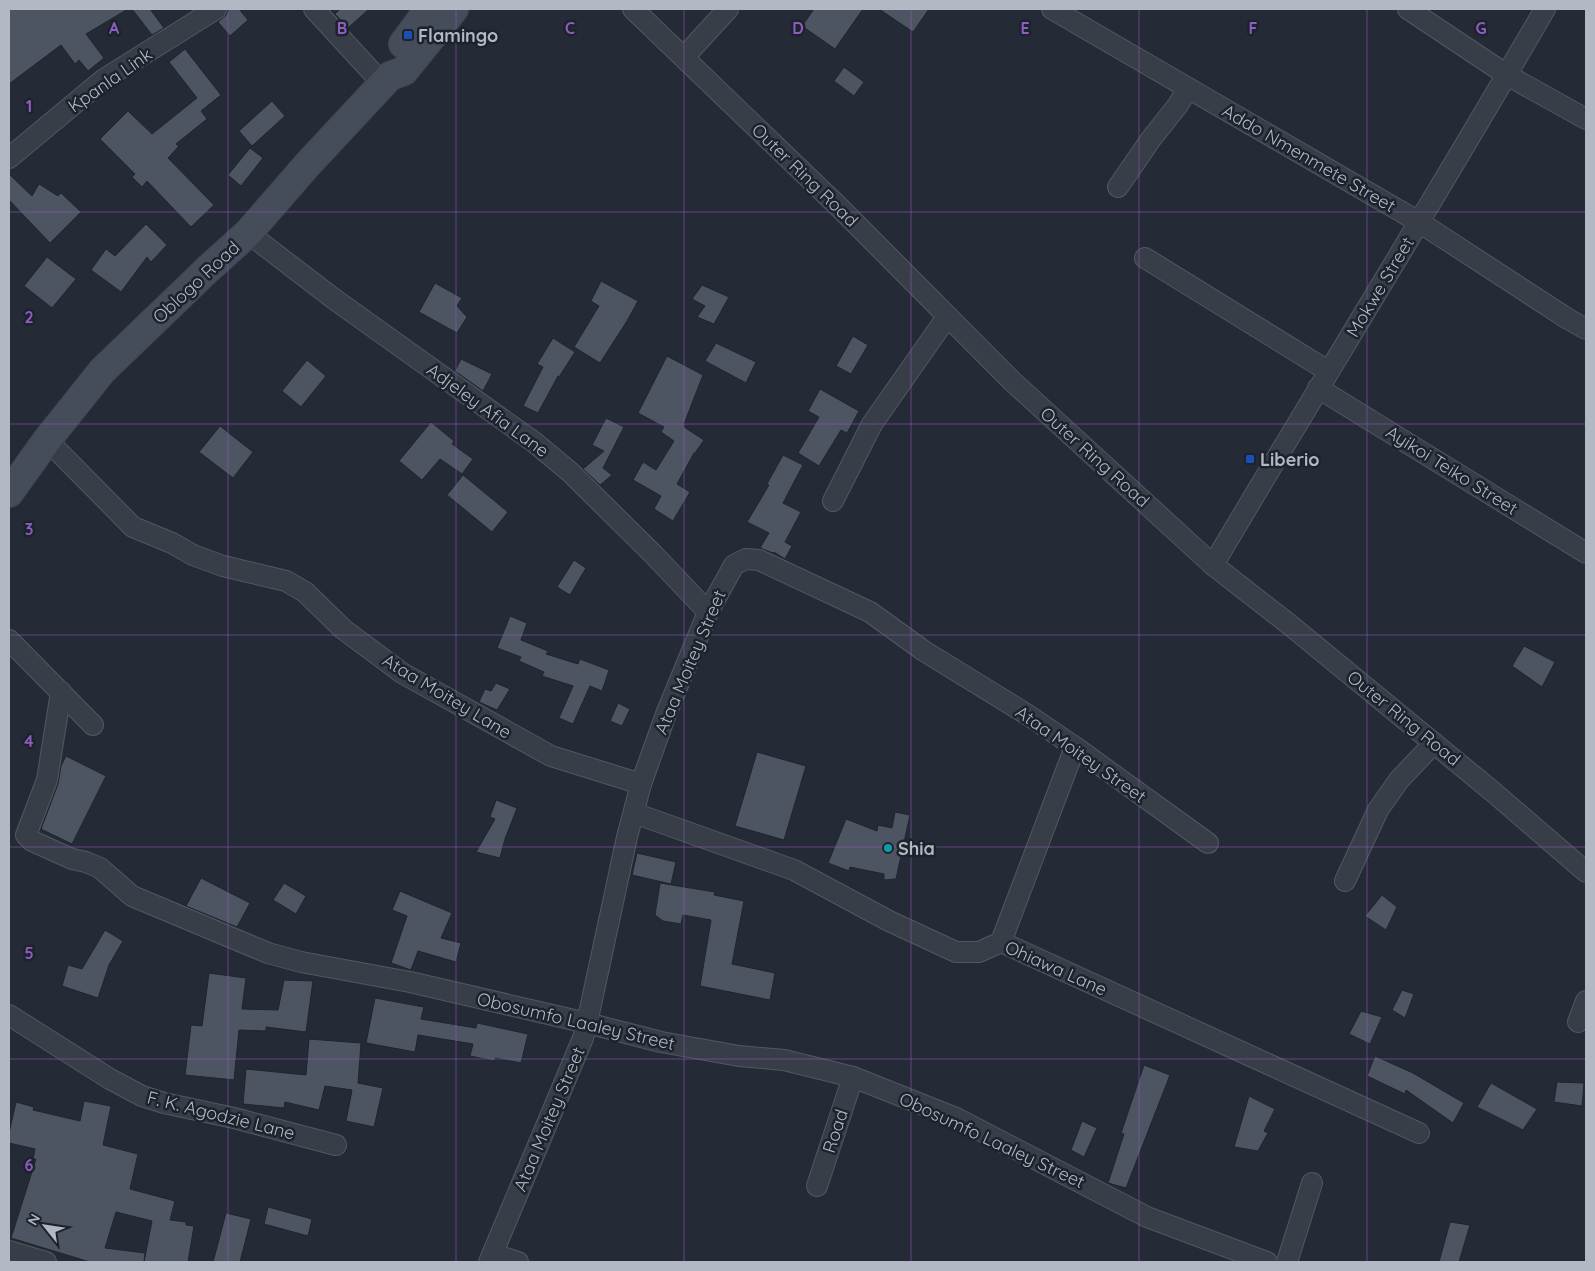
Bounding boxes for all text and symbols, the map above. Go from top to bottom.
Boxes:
text: A [109,18,120,38]
text: B [337,18,347,38]
text: C [565,18,575,38]
text: D [792,18,804,38]
text: E [1020,18,1030,38]
text: F [1249,18,1258,38]
text: G [1475,18,1487,38]
place label: Flamingo [418,24,498,47]
marker: Flamingo [402,29,414,41]
street label: Kpanla Link [63,43,157,117]
text: 1 [26,96,32,116]
street label: Addo Nmenmete Street [1218,99,1400,217]
street label: Outer Ring Road [747,118,863,232]
street label: Mokwe Street [1341,233,1419,341]
street label: Oblogo Road [148,236,244,328]
text: 2 [24,307,34,327]
street label: Adjeley Afia Lane [422,358,554,462]
street label: Outer Ring Road [1036,402,1154,512]
street label: Ayikoi Teiko Street [1382,420,1522,520]
place label: Liberio [1260,448,1320,471]
marker: Liberio [1244,453,1256,465]
text: 3 [25,519,33,539]
street label: Ataa Moitey Street [649,586,731,738]
street label: Ataa Moitey Lane [378,648,516,744]
street label: Outer Ring Road [1343,665,1465,771]
street label: Ataa Moitey Street [1011,700,1151,808]
text: 4 [24,731,34,751]
place label: Shia [898,837,935,860]
marker: Shia [882,842,894,854]
street label: Ohiawa Lane [1001,935,1111,1001]
text: 5 [24,943,34,963]
street label: Obosumfo Laaley Street [475,987,677,1055]
street label: Ataa Moitey Street [508,1043,590,1195]
street label: F. K. Agodzie Lane [145,1086,297,1144]
street label: Obosumfo Laaley Street [896,1087,1088,1193]
street label: Road [817,1106,853,1156]
text: 6 [25,1155,34,1175]
north arrow [20,1201,70,1251]
text: N [23,1211,44,1228]

